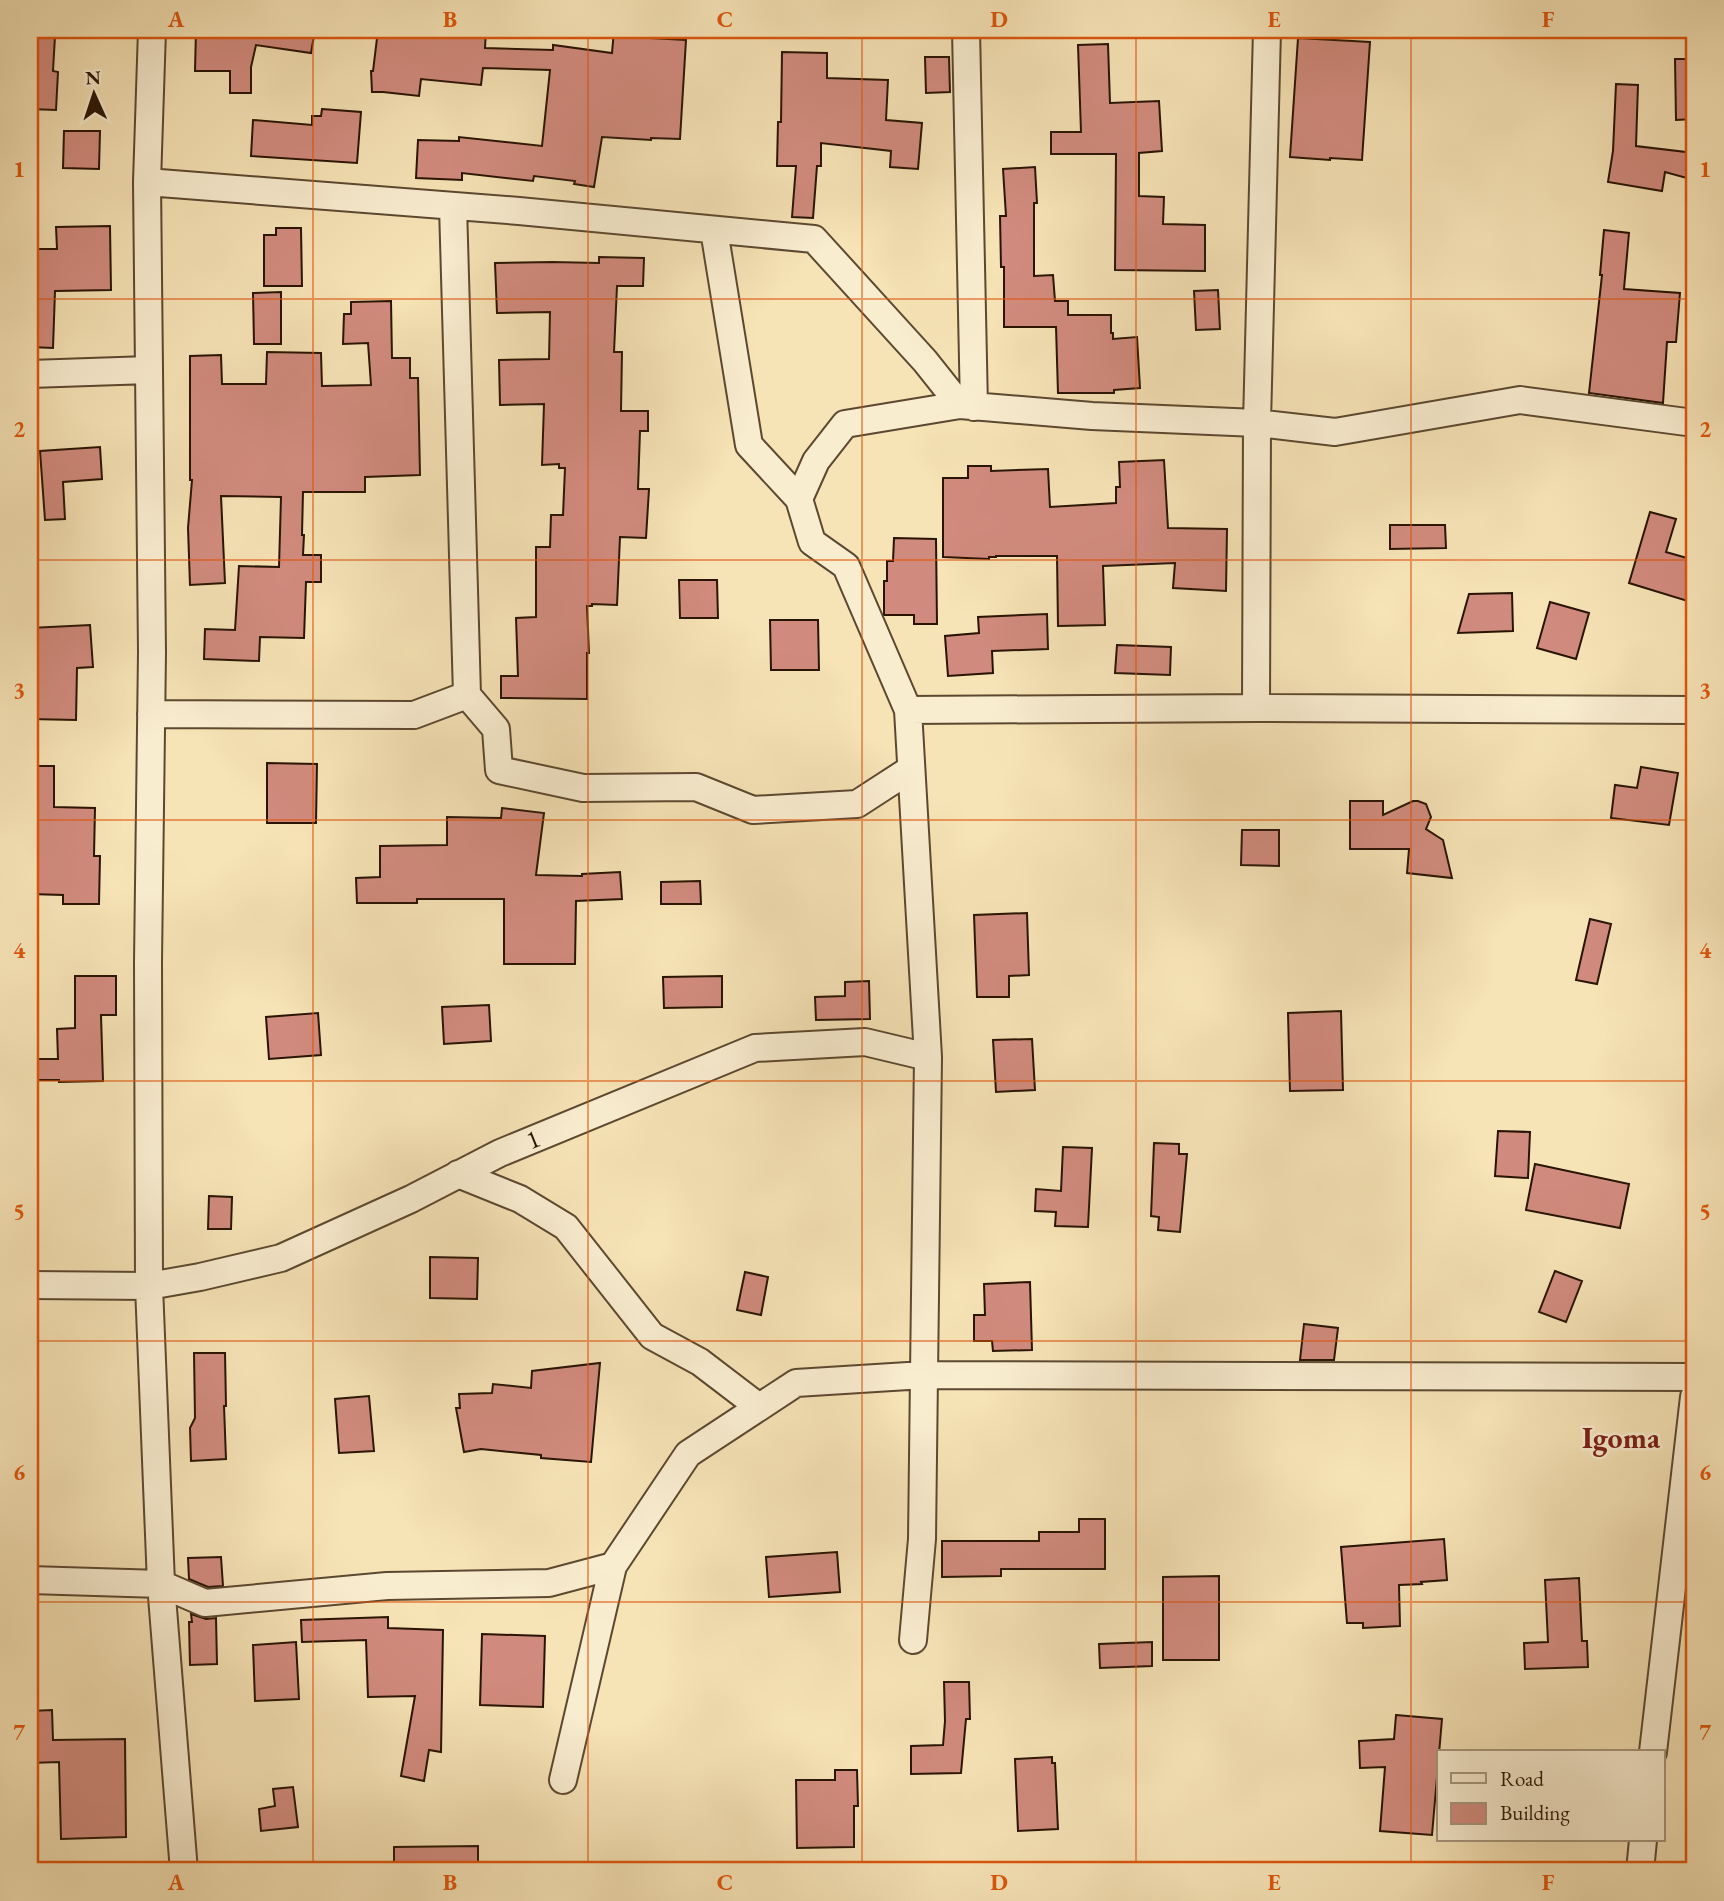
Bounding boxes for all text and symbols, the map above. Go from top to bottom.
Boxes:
text: A [167,4,185,34]
text: B [443,4,457,34]
text: C [717,4,733,34]
text: D [990,4,1008,34]
text: E [1267,4,1281,34]
text: F [1542,4,1555,34]
north arrow [60,60,130,130]
text: N [85,65,102,90]
text: 1 [13,154,25,184]
text: 1 [1699,154,1711,184]
text: 2 [13,414,25,444]
text: 2 [1699,414,1711,444]
text: 3 [13,675,25,705]
text: 3 [1699,675,1711,705]
text: 4 [13,935,26,965]
text: 4 [1699,935,1712,965]
street label: 1 [521,1121,545,1157]
text: 5 [13,1196,25,1226]
text: 5 [1699,1196,1711,1226]
district label: Igoma [1582,1418,1661,1457]
text: 6 [13,1457,25,1487]
text: 6 [1699,1457,1711,1487]
text: 7 [13,1717,26,1747]
text: 7 [1699,1717,1712,1747]
legend [1437,1750,1664,1842]
text: Road [1500,1765,1544,1792]
text: Building [1500,1799,1570,1826]
text: A [167,1867,185,1897]
text: B [443,1867,457,1897]
text: C [717,1867,733,1897]
text: D [990,1867,1008,1897]
text: E [1267,1867,1281,1897]
text: F [1542,1867,1555,1897]

